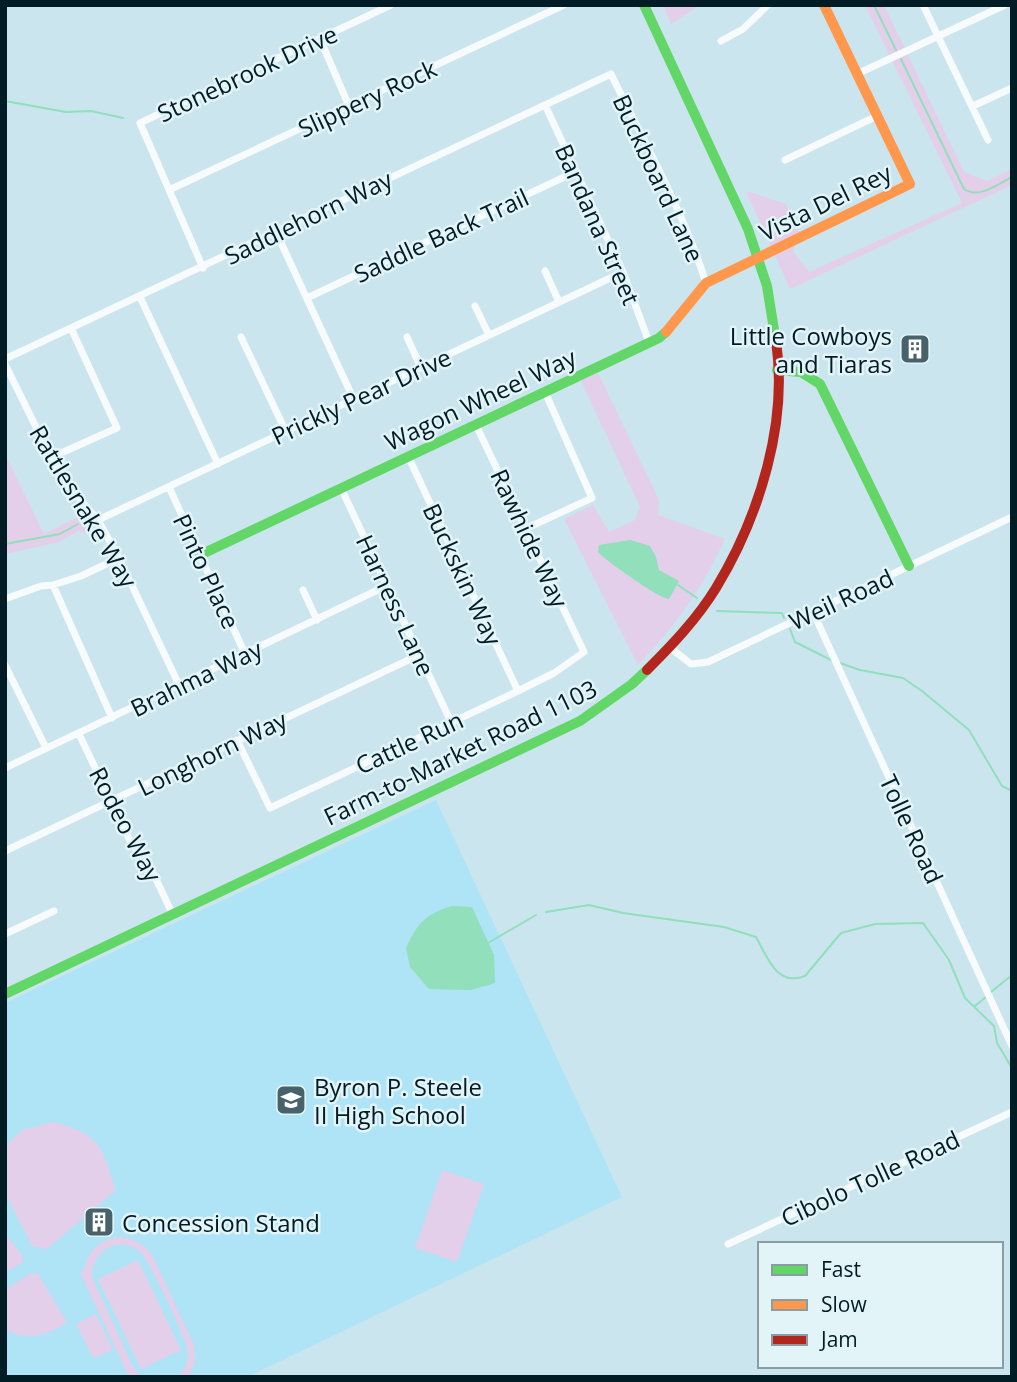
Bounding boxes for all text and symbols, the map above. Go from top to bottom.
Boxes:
street label: Stonebrook Drive [152,17,342,129]
street label: Slippery Rock [292,51,442,145]
street label: Buckboard Lane [606,89,712,267]
street label: Bandana Street [548,138,648,310]
street label: Vista Del Rey [753,155,898,248]
street label: Saddlehorn Way [219,162,398,272]
street label: Saddle Back Trail [348,180,534,290]
place label: Little Cowboys and Tiaras [730,319,892,380]
building icon: Little Cowboys and Tiaras [898,332,932,366]
street label: Prickly Pear Drive [266,340,456,452]
street label: Wagon Wheel Way [379,340,582,458]
street label: Rattlesnake Way [22,419,146,594]
street label: Rawhide Way [483,463,577,614]
street label: Buckskin Way [416,498,511,651]
street label: Pinto Place [166,508,248,634]
street label: Harness Lane [349,529,443,681]
street label: Weil Road [784,561,898,637]
street label: Brahma Way [125,631,268,724]
street label: Farm-to-Market Road 1103 [318,671,602,833]
street label: Longhorn Way [132,702,293,803]
street label: Cattle Run [350,703,468,781]
street label: Rodeo Way [82,761,171,888]
street label: Tolle Road [872,769,952,889]
place label: Byron P. Steele II High School [314,1070,482,1131]
school or university icon: Byron P. Steele II High School [274,1083,308,1117]
street label: Cibolo Tolle Road [775,1122,965,1234]
building icon: Concession Stand [82,1205,116,1239]
place label: Concession Stand [122,1206,320,1239]
legend [758,1242,1003,1368]
text: Fast [821,1255,861,1283]
text: Slow [821,1290,867,1318]
text: Jam [819,1325,858,1353]

